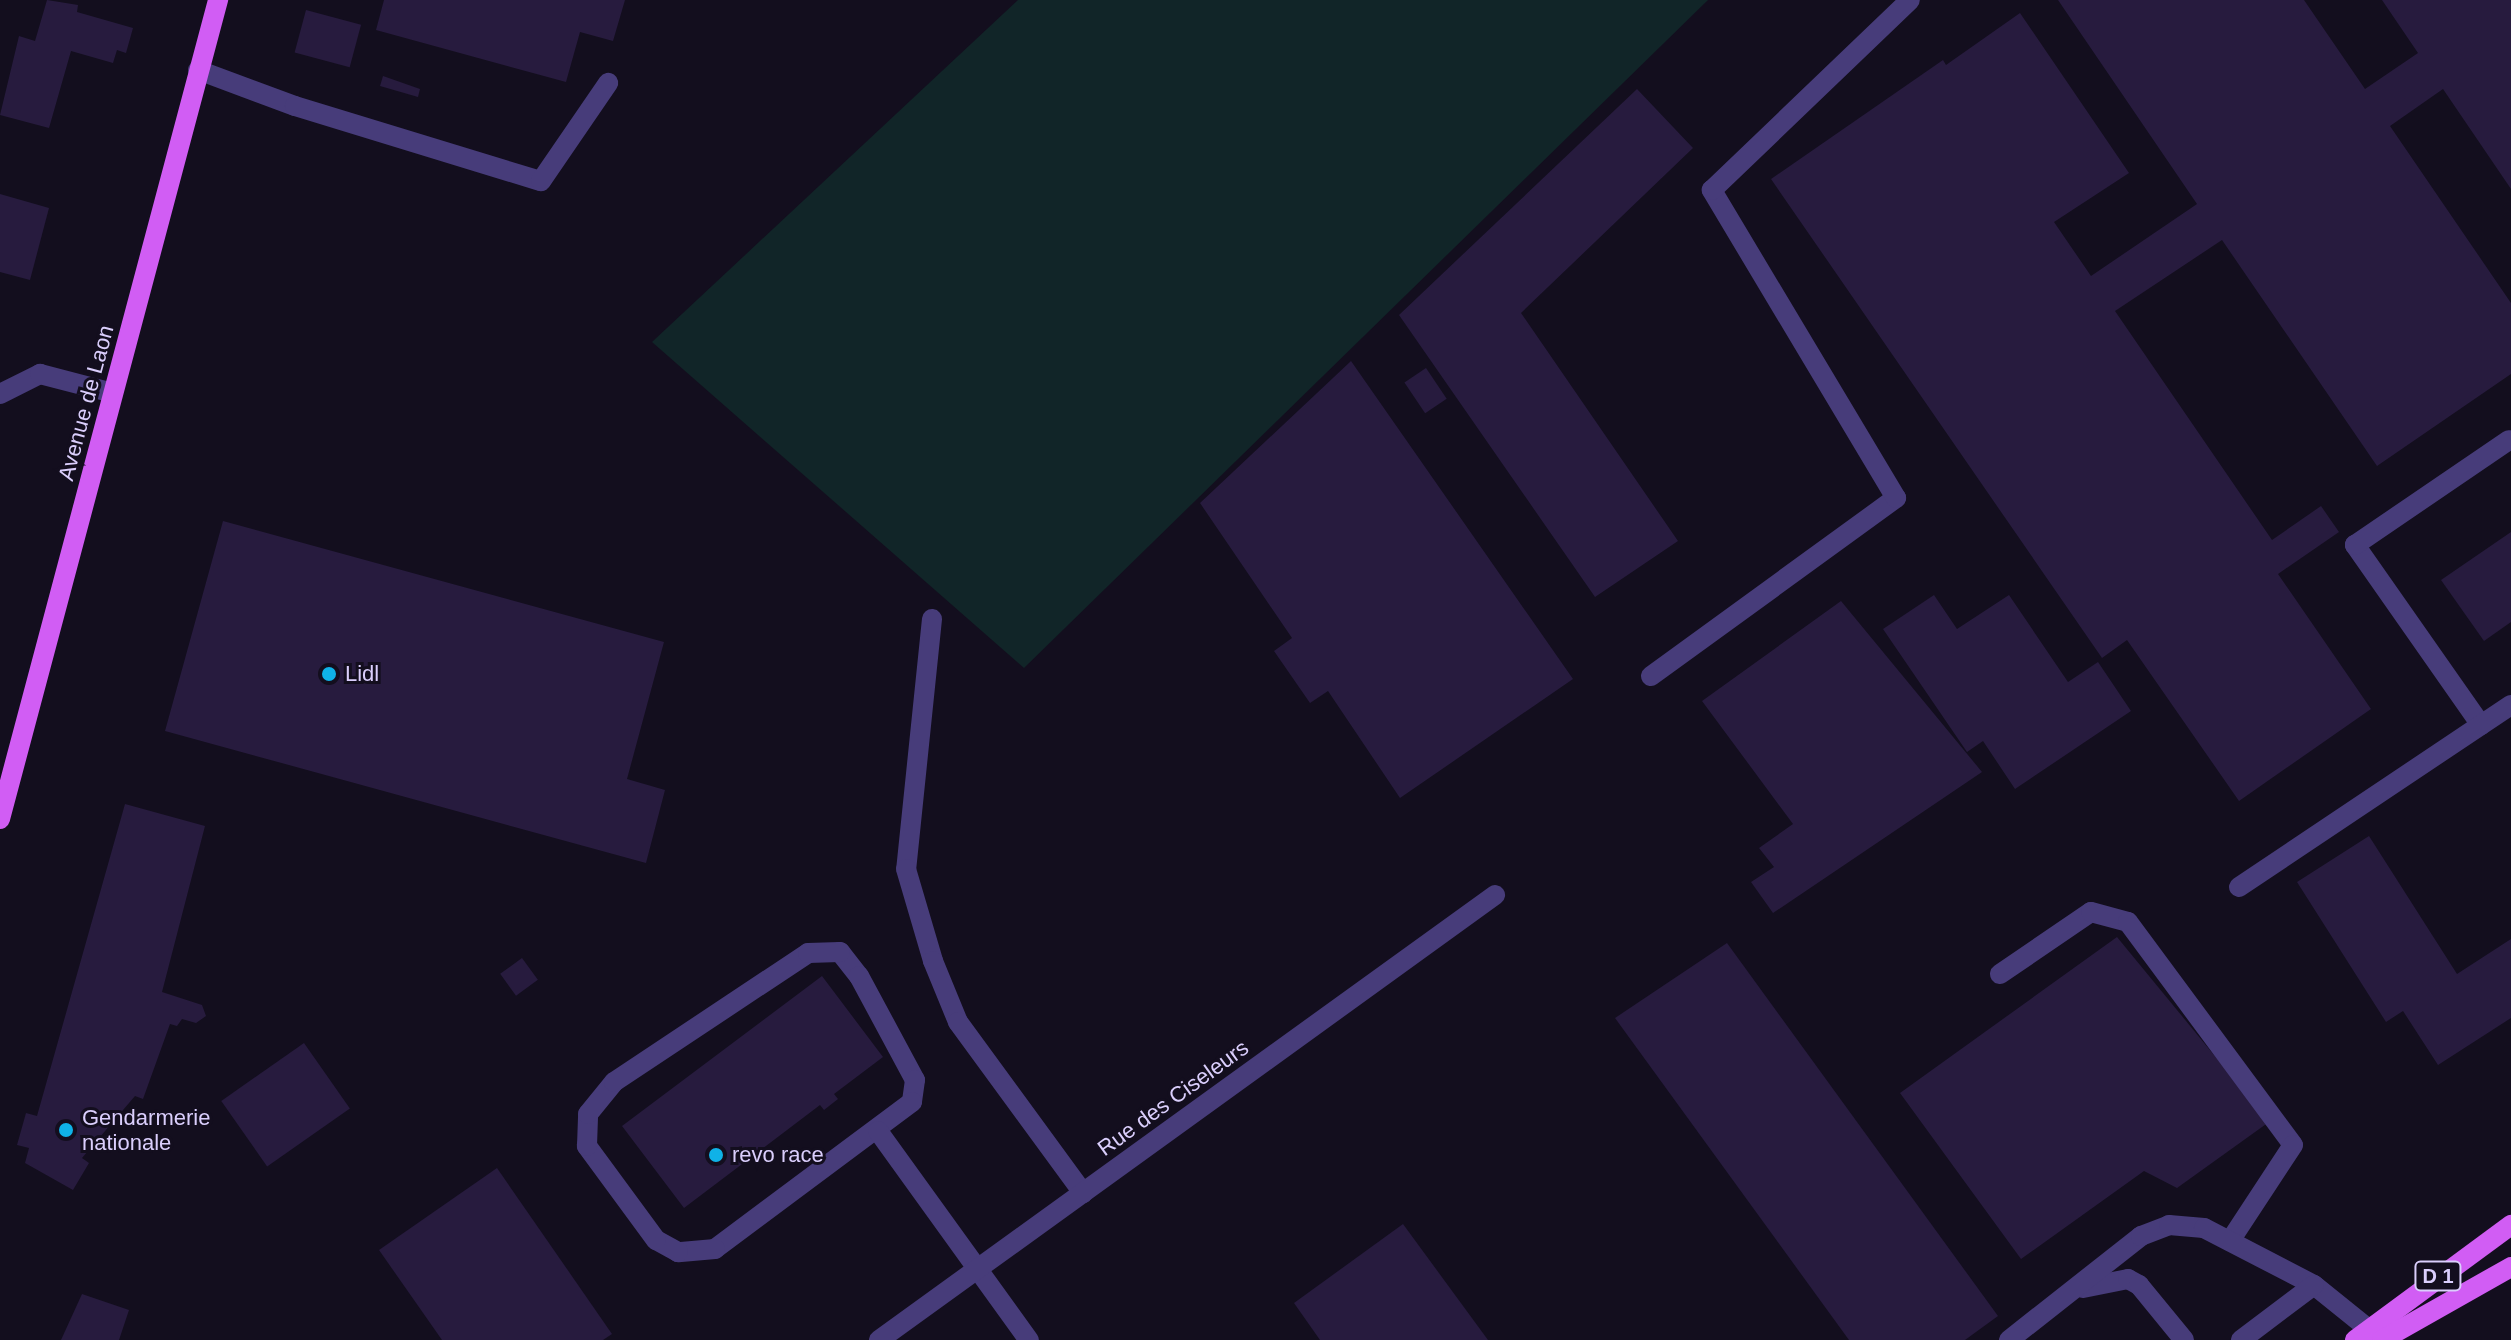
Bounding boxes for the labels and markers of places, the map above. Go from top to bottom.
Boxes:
place label: Lidl [345,661,379,687]
marker: Lidl [320,665,338,683]
place label: Gendarmerie nationale [82,1104,210,1156]
marker: Gendarmerie nationale [57,1121,75,1139]
place label: revo race [732,1142,824,1168]
marker: revo race [707,1146,725,1164]

